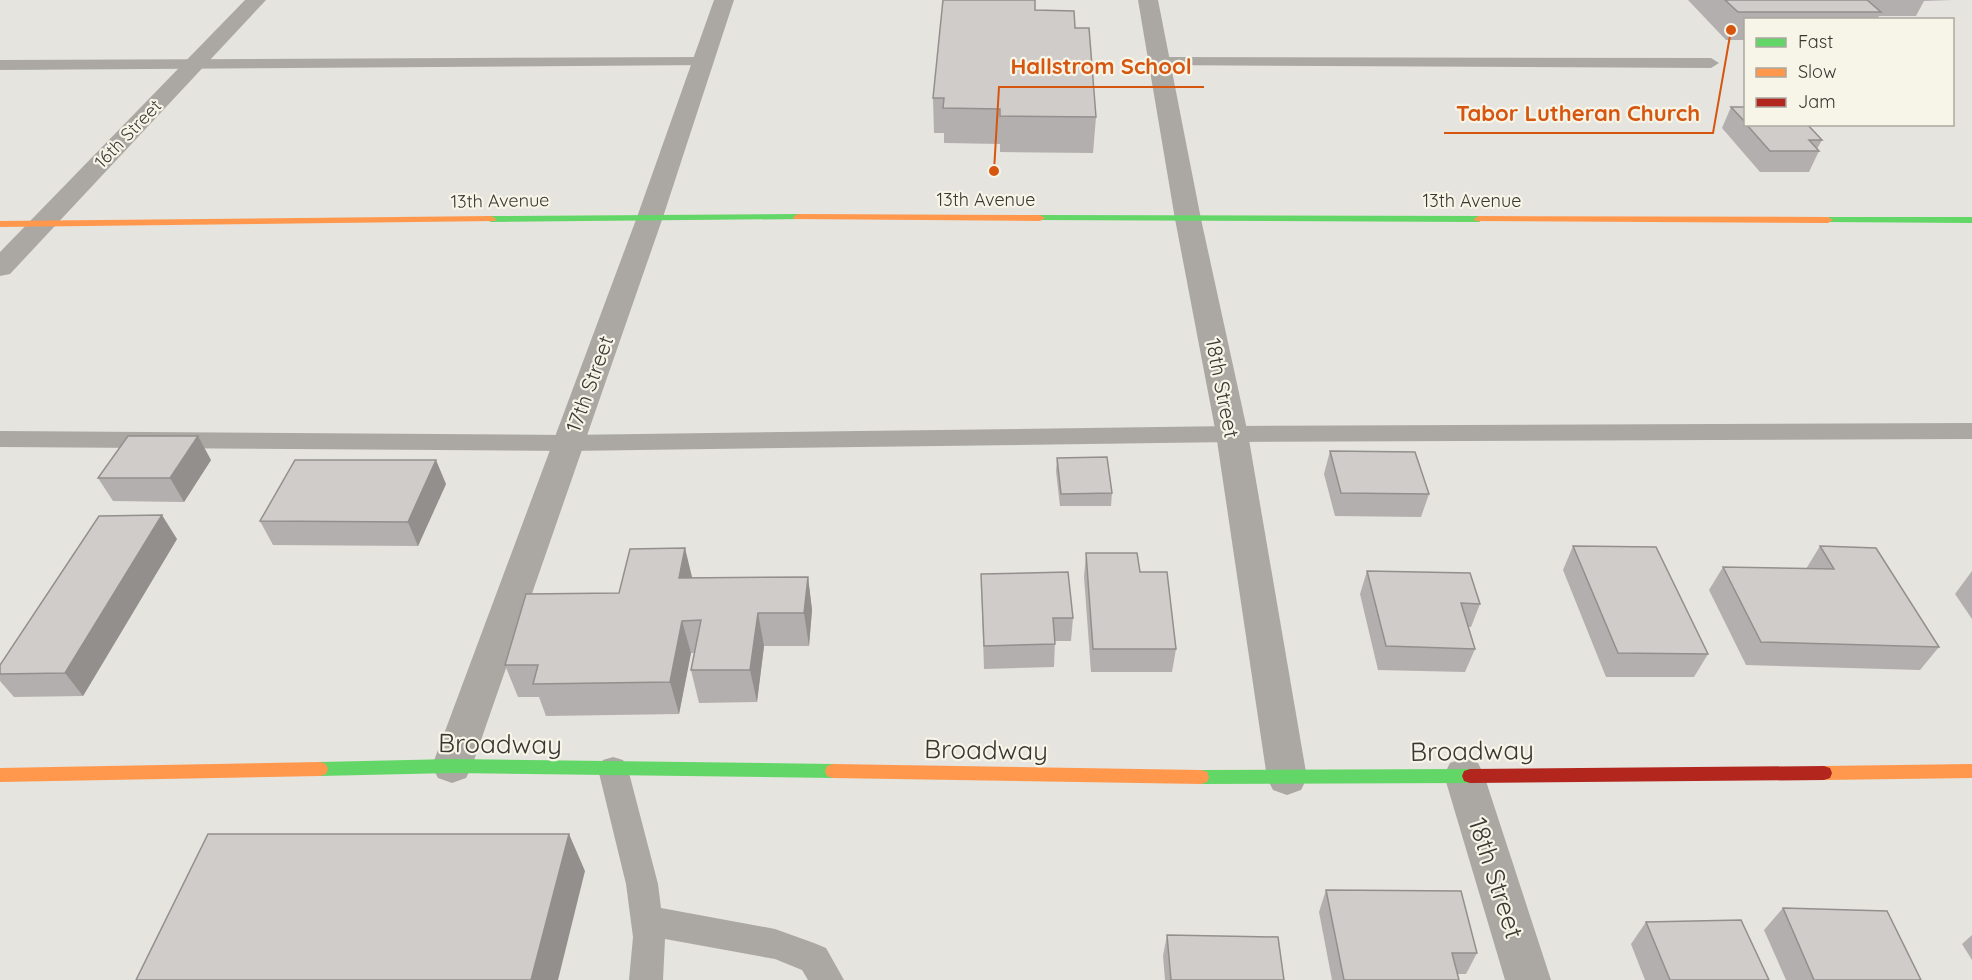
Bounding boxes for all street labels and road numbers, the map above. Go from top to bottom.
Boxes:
street label: 16th Street [89,94,166,173]
street label: 13th Avenue [450,188,550,213]
street label: 13th Avenue [937,188,1035,211]
street label: 13th Avenue [1423,189,1521,212]
street label: 17th Street [560,332,619,435]
street label: 18th Street [1201,336,1245,440]
street label: Broadway [438,726,562,761]
street label: Broadway [924,732,1048,767]
street label: Broadway [1410,733,1534,768]
street label: 18th Street [1461,813,1532,943]

